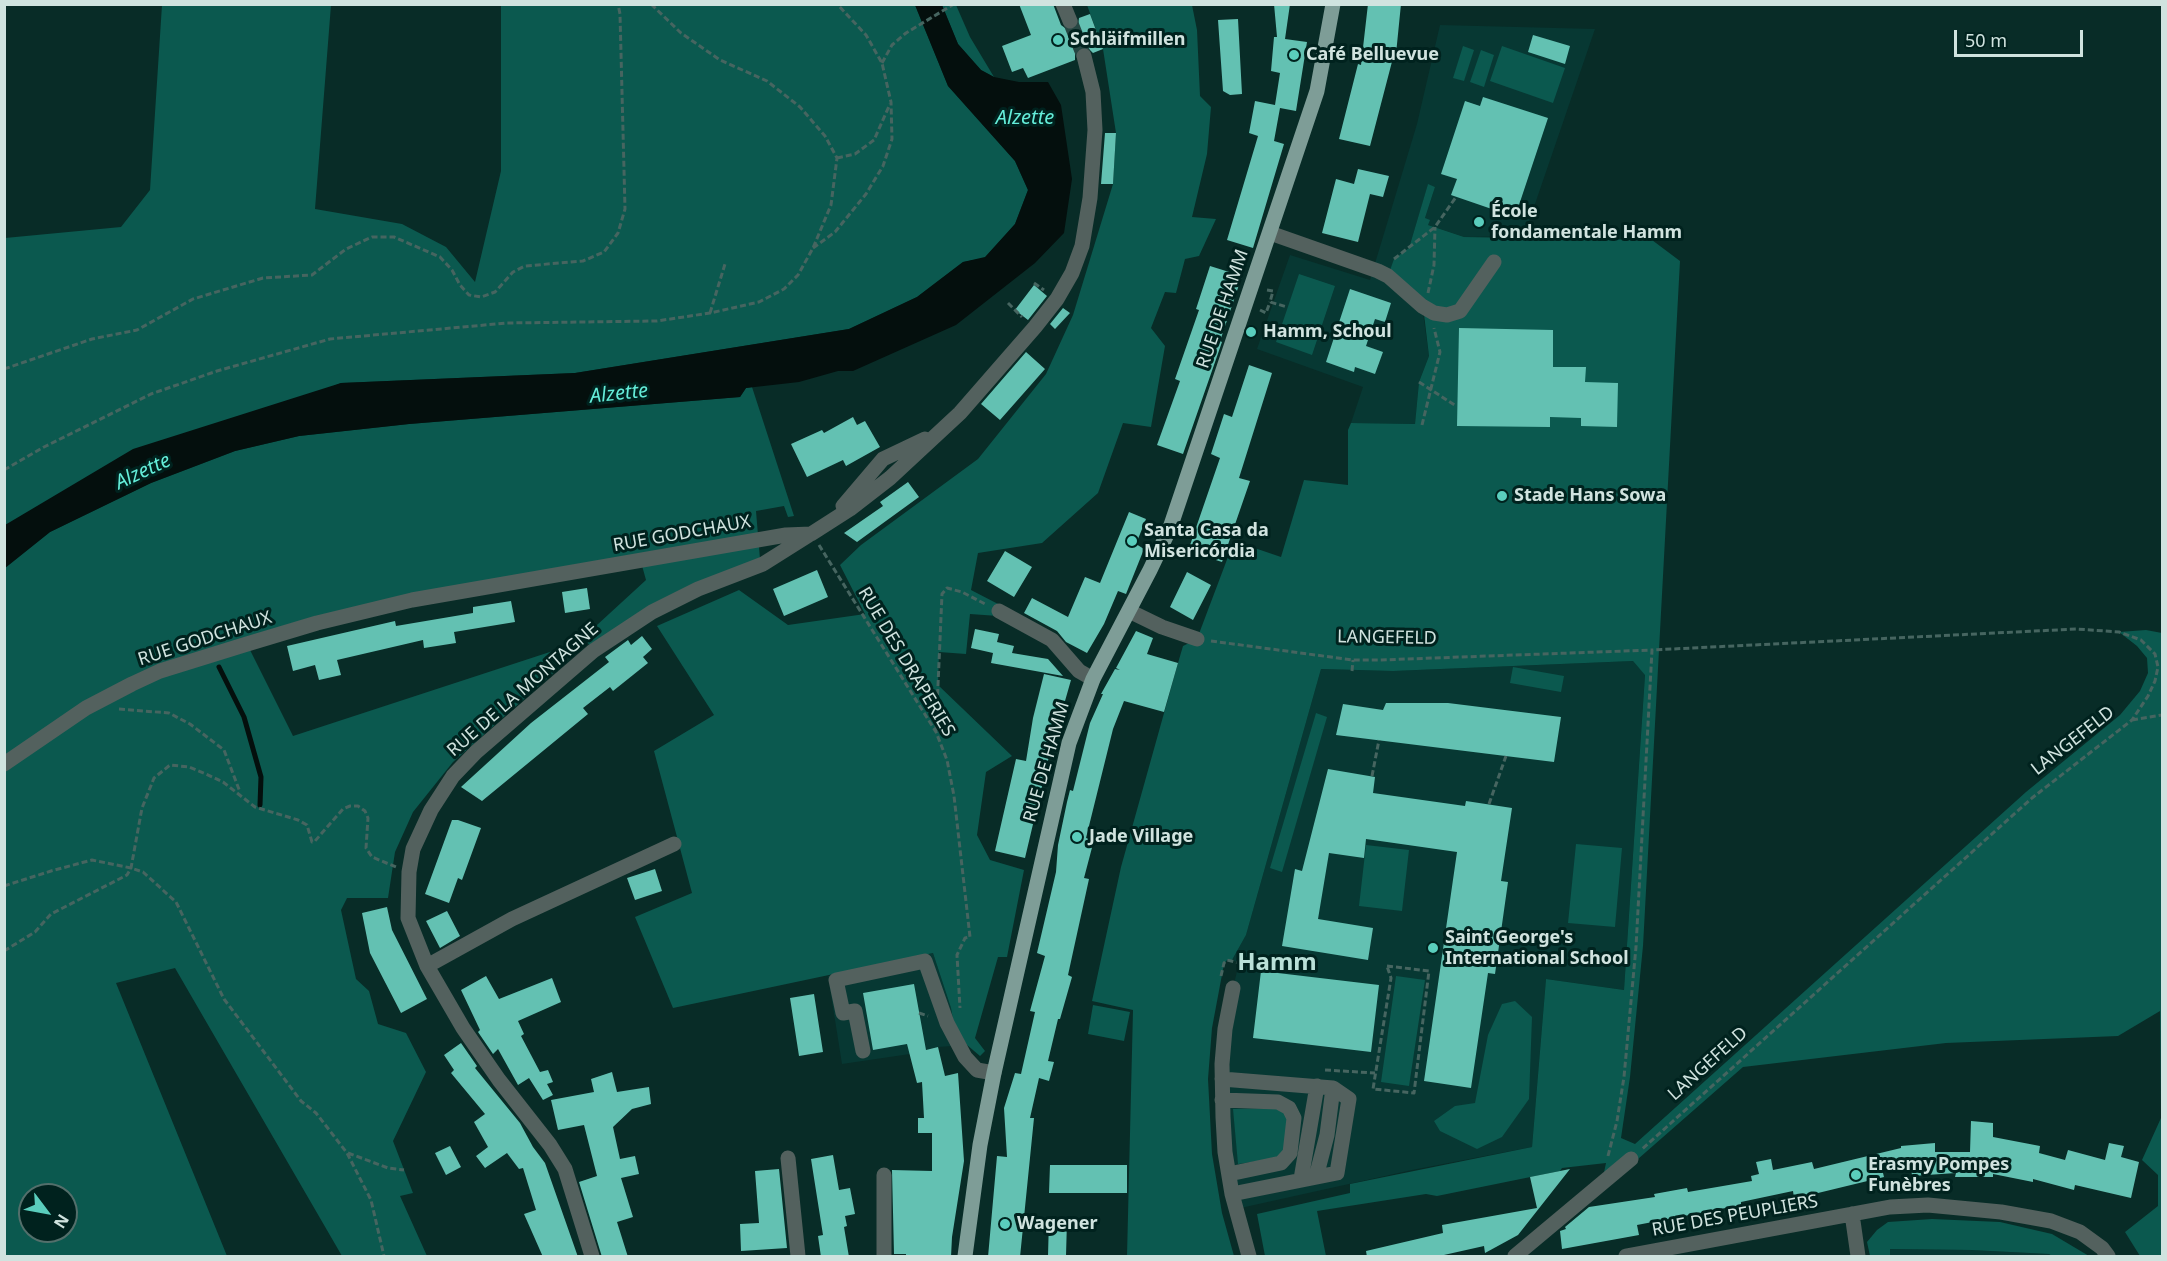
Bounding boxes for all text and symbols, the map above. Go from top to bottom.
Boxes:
scale bar [1957,18,2086,56]
text: 50 m [1965,28,2007,52]
place label: Schläifmillen [1070,29,1186,51]
marker: Schläifmillen [1051,33,1065,47]
place label: Café Belluevue [1306,44,1439,66]
marker: Café Belluevue [1287,48,1301,62]
water label: Alzette [996,106,1054,130]
place label: École fondamentale Hamm [1491,201,1682,244]
marker: École fondamentale Hamm [1472,215,1486,229]
street label: RUE DE HAMM [1193,247,1253,371]
place label: Hamm, Schoul [1263,321,1392,343]
marker: Hamm, Schoul [1244,325,1258,339]
water label: Alzette [589,379,649,409]
water label: Alzette [111,449,175,495]
place label: Stade Hans Sowa [1514,485,1666,507]
marker: Stade Hans Sowa [1495,489,1509,503]
street label: RUE GODCHAUX [612,511,752,557]
place label: Santa Casa da Misericórdia [1144,520,1269,562]
marker: Santa Casa da Misericórdia [1125,534,1139,548]
street label: RUE DES DRAPERIES [853,583,959,741]
street label: RUE GODCHAUX [135,607,275,671]
street label: RUE DE LA MONTAGNE [443,618,603,762]
street label: LANGEFELD [1337,626,1437,650]
street label: RUE DE HAMM [1019,699,1075,825]
street label: LANGEFELD [2027,702,2119,780]
place label: Jade Village [1089,826,1193,848]
marker: Jade Village [1070,830,1084,844]
place label: Saint George's International School [1445,927,1629,970]
marker: Saint George's International School [1426,941,1440,955]
district label: Hamm [1237,949,1317,977]
street label: LANGEFELD [1664,1023,1752,1105]
place label: Erasmy Pompes Funèbres [1868,1154,2009,1196]
marker: Erasmy Pompes Funèbres [1849,1168,1863,1182]
north arrow [18,1183,78,1243]
street label: RUE DES PEUPLIERS [1650,1191,1820,1241]
text: N [49,1210,74,1233]
place label: Wagener [1017,1213,1097,1235]
marker: Wagener [998,1217,1012,1231]

